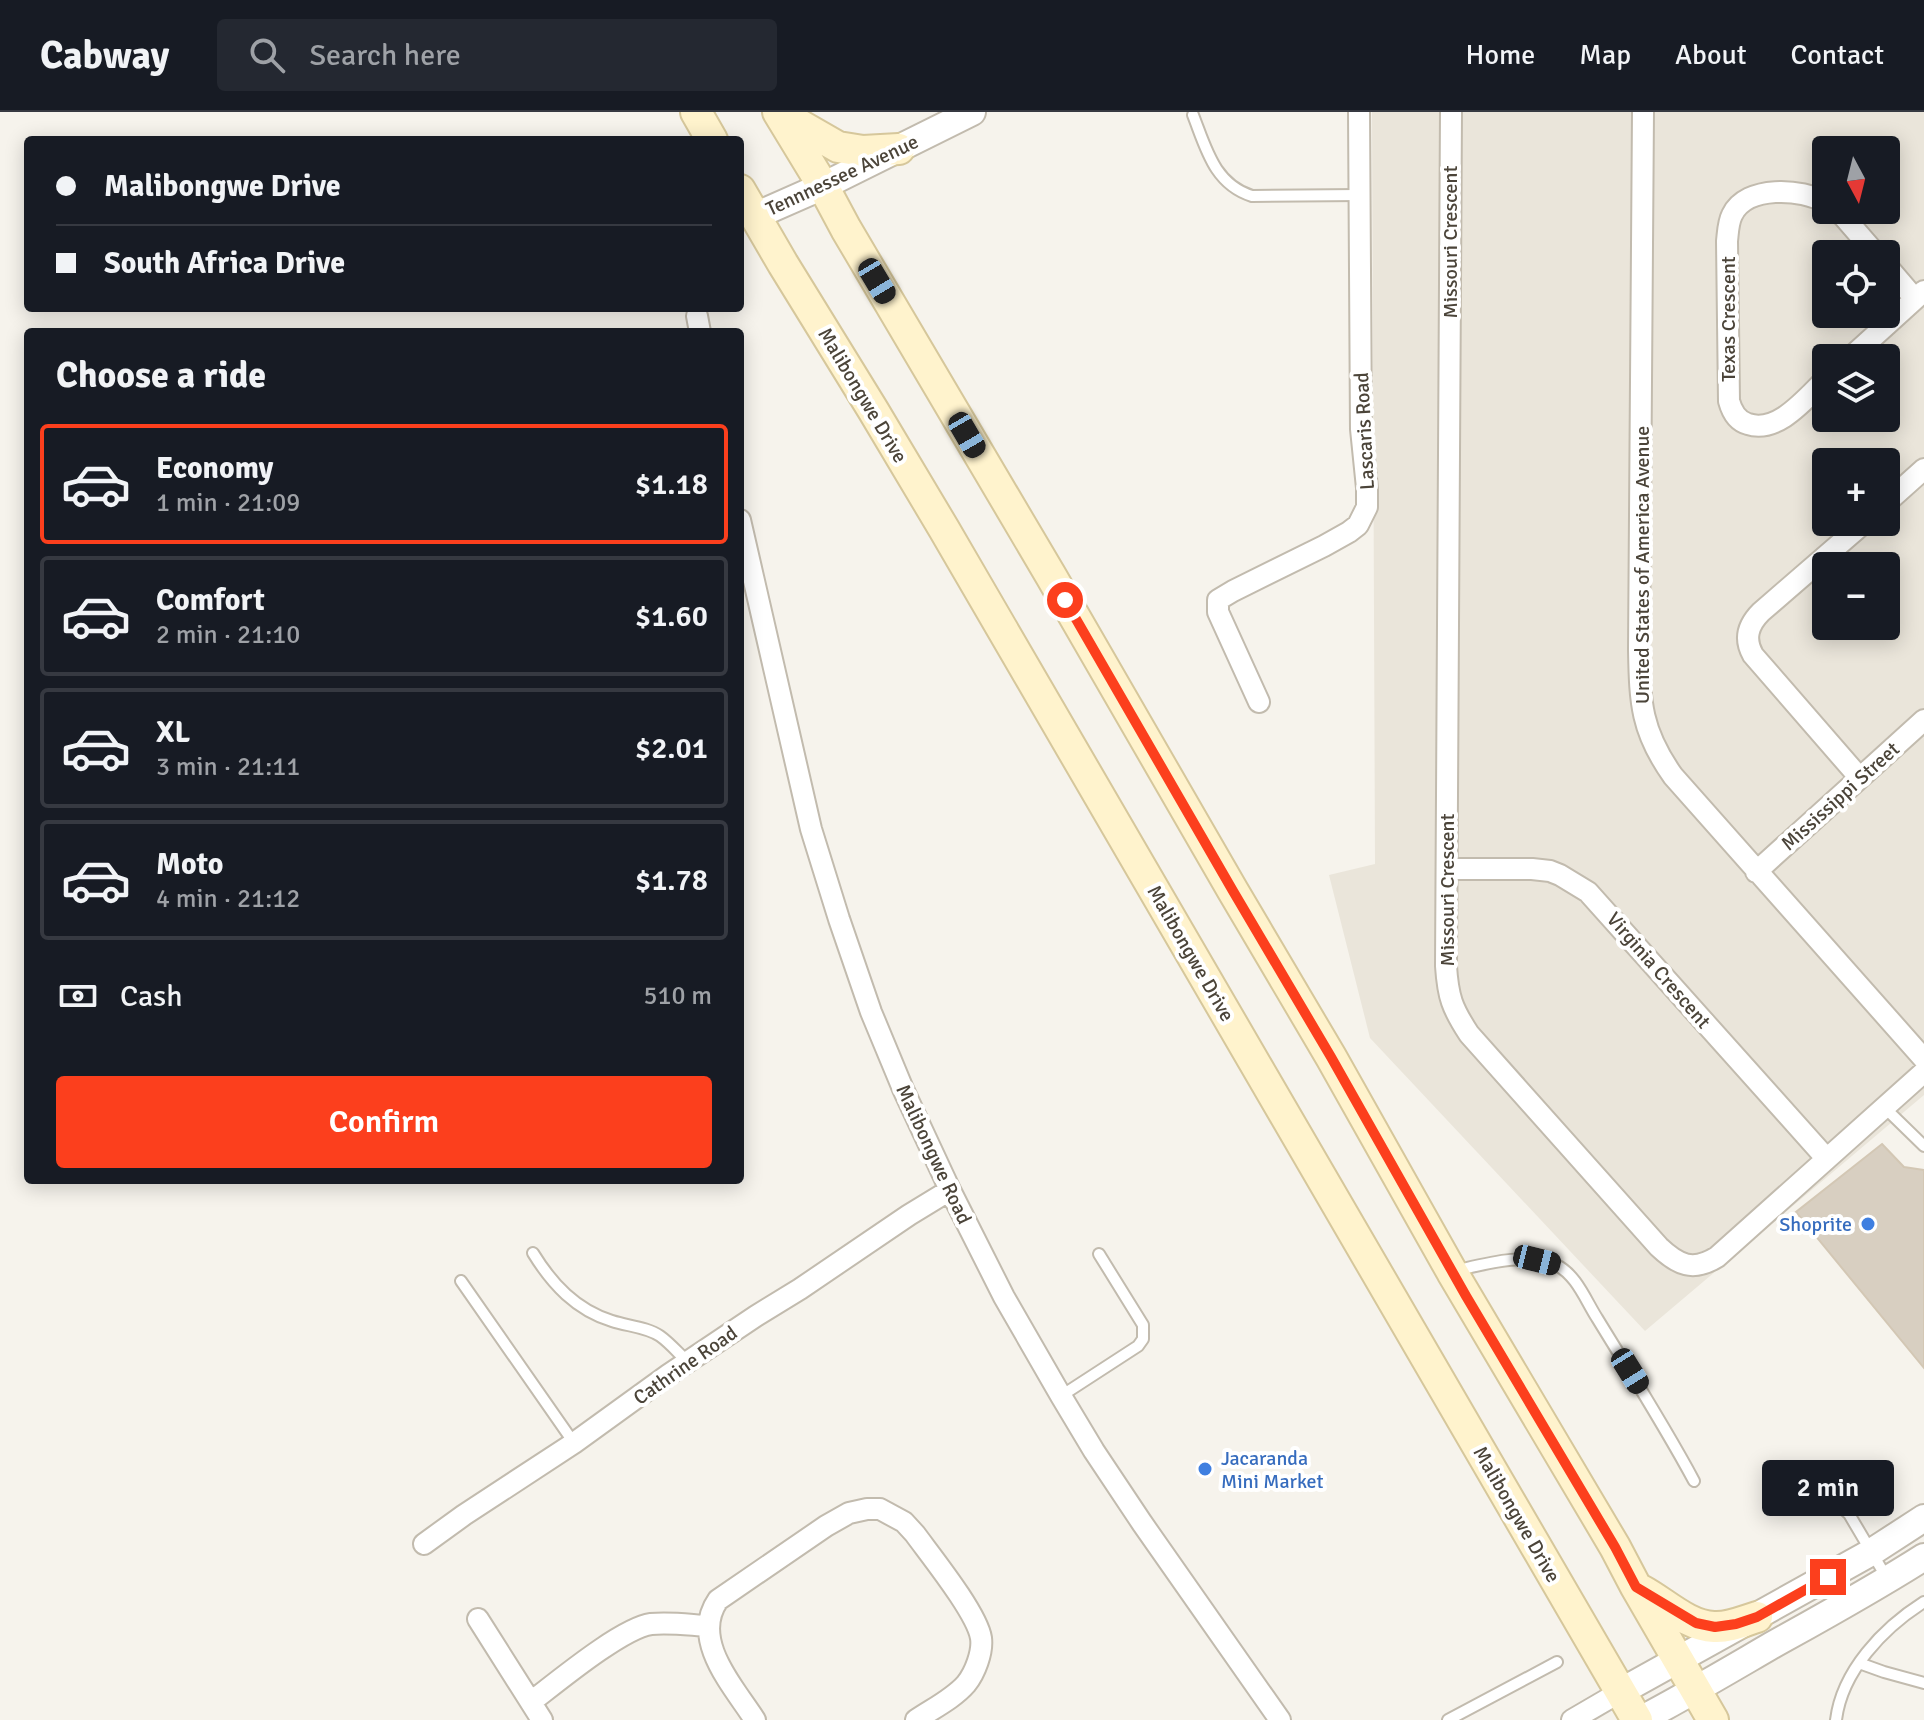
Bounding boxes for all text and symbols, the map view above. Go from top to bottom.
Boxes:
search box [217,19,777,91]
text: Cabway [40,32,169,79]
icon: search [245,33,289,77]
text: Search here [309,37,461,74]
text: Home [1466,38,1535,72]
text: Map [1579,38,1631,72]
text: About [1675,38,1747,72]
text: Contact [1791,38,1884,72]
street label: Tennnessee Avenue [762,129,922,222]
north arrow [1812,136,1900,224]
map controls [1812,136,1900,640]
street label: Missouri Crescent [1438,165,1463,319]
text: Malibongwe Drive [104,168,341,205]
button: locate [1812,240,1900,328]
text: South Africa Drive [104,245,345,282]
car [854,254,900,308]
street label: Texas Crescent [1716,256,1741,382]
street label: Malibongwe Drive [812,323,913,467]
button: layers [1812,344,1900,432]
text: Choose a ride [56,353,266,398]
street label: Lascaris Road [1349,372,1380,490]
car [945,408,989,462]
street label: United States of America Avenue [1630,426,1655,704]
icon: car [60,448,132,520]
button: + [1812,448,1900,536]
text: Economy [156,450,273,487]
text: $1.18 [635,466,708,503]
text: 1 min · 21:09 [156,487,300,519]
button: − [1812,552,1900,640]
icon: car [60,580,132,652]
text: Comfort [156,582,265,619]
route start [1047,582,1083,618]
text: $1.60 [635,598,708,635]
text: 2 min · 21:10 [156,619,300,651]
icon: car [60,712,132,784]
text: XL [156,714,190,751]
text: $2.01 [635,730,708,767]
street label: Mississippi Street [1776,737,1905,856]
text: 3 min · 21:11 [156,751,300,783]
street label: Missouri Crescent [1435,813,1460,967]
icon: car [60,844,132,916]
text: Moto [156,846,223,883]
text: $1.78 [635,862,708,899]
street label: Malibongwe Drive [1141,881,1240,1026]
text: 4 min · 21:12 [156,883,300,915]
street label: Virginia Crescent [1601,907,1716,1034]
icon: cash [56,974,100,1018]
text: Cash [120,978,183,1015]
text: 510 m [643,980,712,1012]
button: Confirm [56,1076,712,1168]
street label: Malibongwe Road [890,1080,977,1228]
place label: Shoprite [1779,1212,1852,1237]
marker: Shoprite [1859,1215,1877,1233]
car [1511,1243,1563,1277]
street label: Cathrine Road [629,1320,742,1410]
car [1607,1344,1653,1398]
street label: Malibongwe Drive [1467,1442,1566,1587]
place label: Jacaranda Mini Market [1221,1446,1324,1494]
marker: Jacaranda Mini Market [1196,1460,1214,1478]
callout: 2 min [1762,1461,1894,1517]
text: 2 min [1797,1472,1859,1504]
route end [1810,1559,1846,1595]

